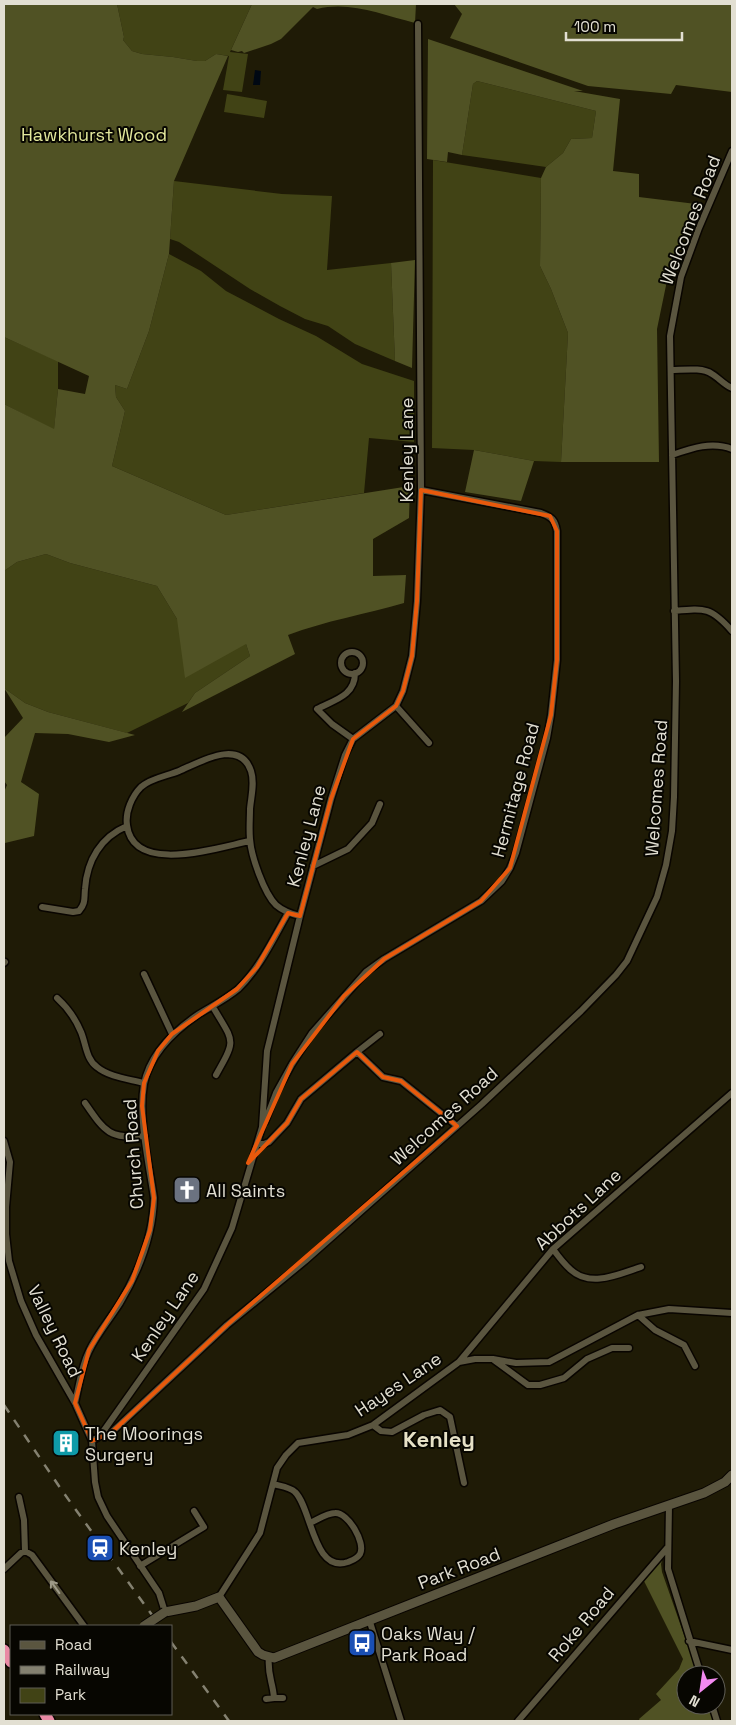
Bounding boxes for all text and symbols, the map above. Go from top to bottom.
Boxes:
scale bar [566,10,682,42]
text: 100 m [574,17,616,36]
park label: Hawkhurst Wood [21,123,167,146]
street label: Welcomes Road [655,152,725,288]
street label: Kenley Lane [395,398,418,502]
street label: Welcomes Road [640,719,672,857]
street label: Hermitage Road [486,720,544,860]
street label: Kenley Lane [281,782,331,890]
street label: Welcomes Road [385,1062,503,1170]
street label: Church Road [118,1098,148,1210]
street label: Abbots Lane [530,1163,626,1255]
church icon: All Saints [172,1175,202,1205]
place label: All Saints [206,1179,285,1202]
street label: Kenley Lane [126,1266,204,1366]
street label: Valley Road [23,1281,87,1381]
street label: Hayes Lane [350,1347,446,1421]
place label: The Moorings Surgery [85,1422,203,1466]
district label: Kenley [403,1425,475,1453]
building icon: The Moorings Surgery [51,1428,81,1458]
station icon: Kenley [85,1533,115,1563]
place label: Kenley [119,1537,177,1560]
street label: Park Road [415,1542,503,1594]
one-way arrow [50,1580,60,1594]
street label: Roke Road [543,1582,619,1666]
place label: Oaks Way / Park Road [381,1622,475,1666]
legend [10,1625,172,1715]
bus stop icon: Oaks Way / Park Road [347,1628,377,1658]
text: Road [55,1635,92,1654]
text: Railway [55,1660,110,1679]
north arrow [676,1665,726,1715]
text: Park [55,1685,86,1704]
text: N [686,1691,703,1711]

